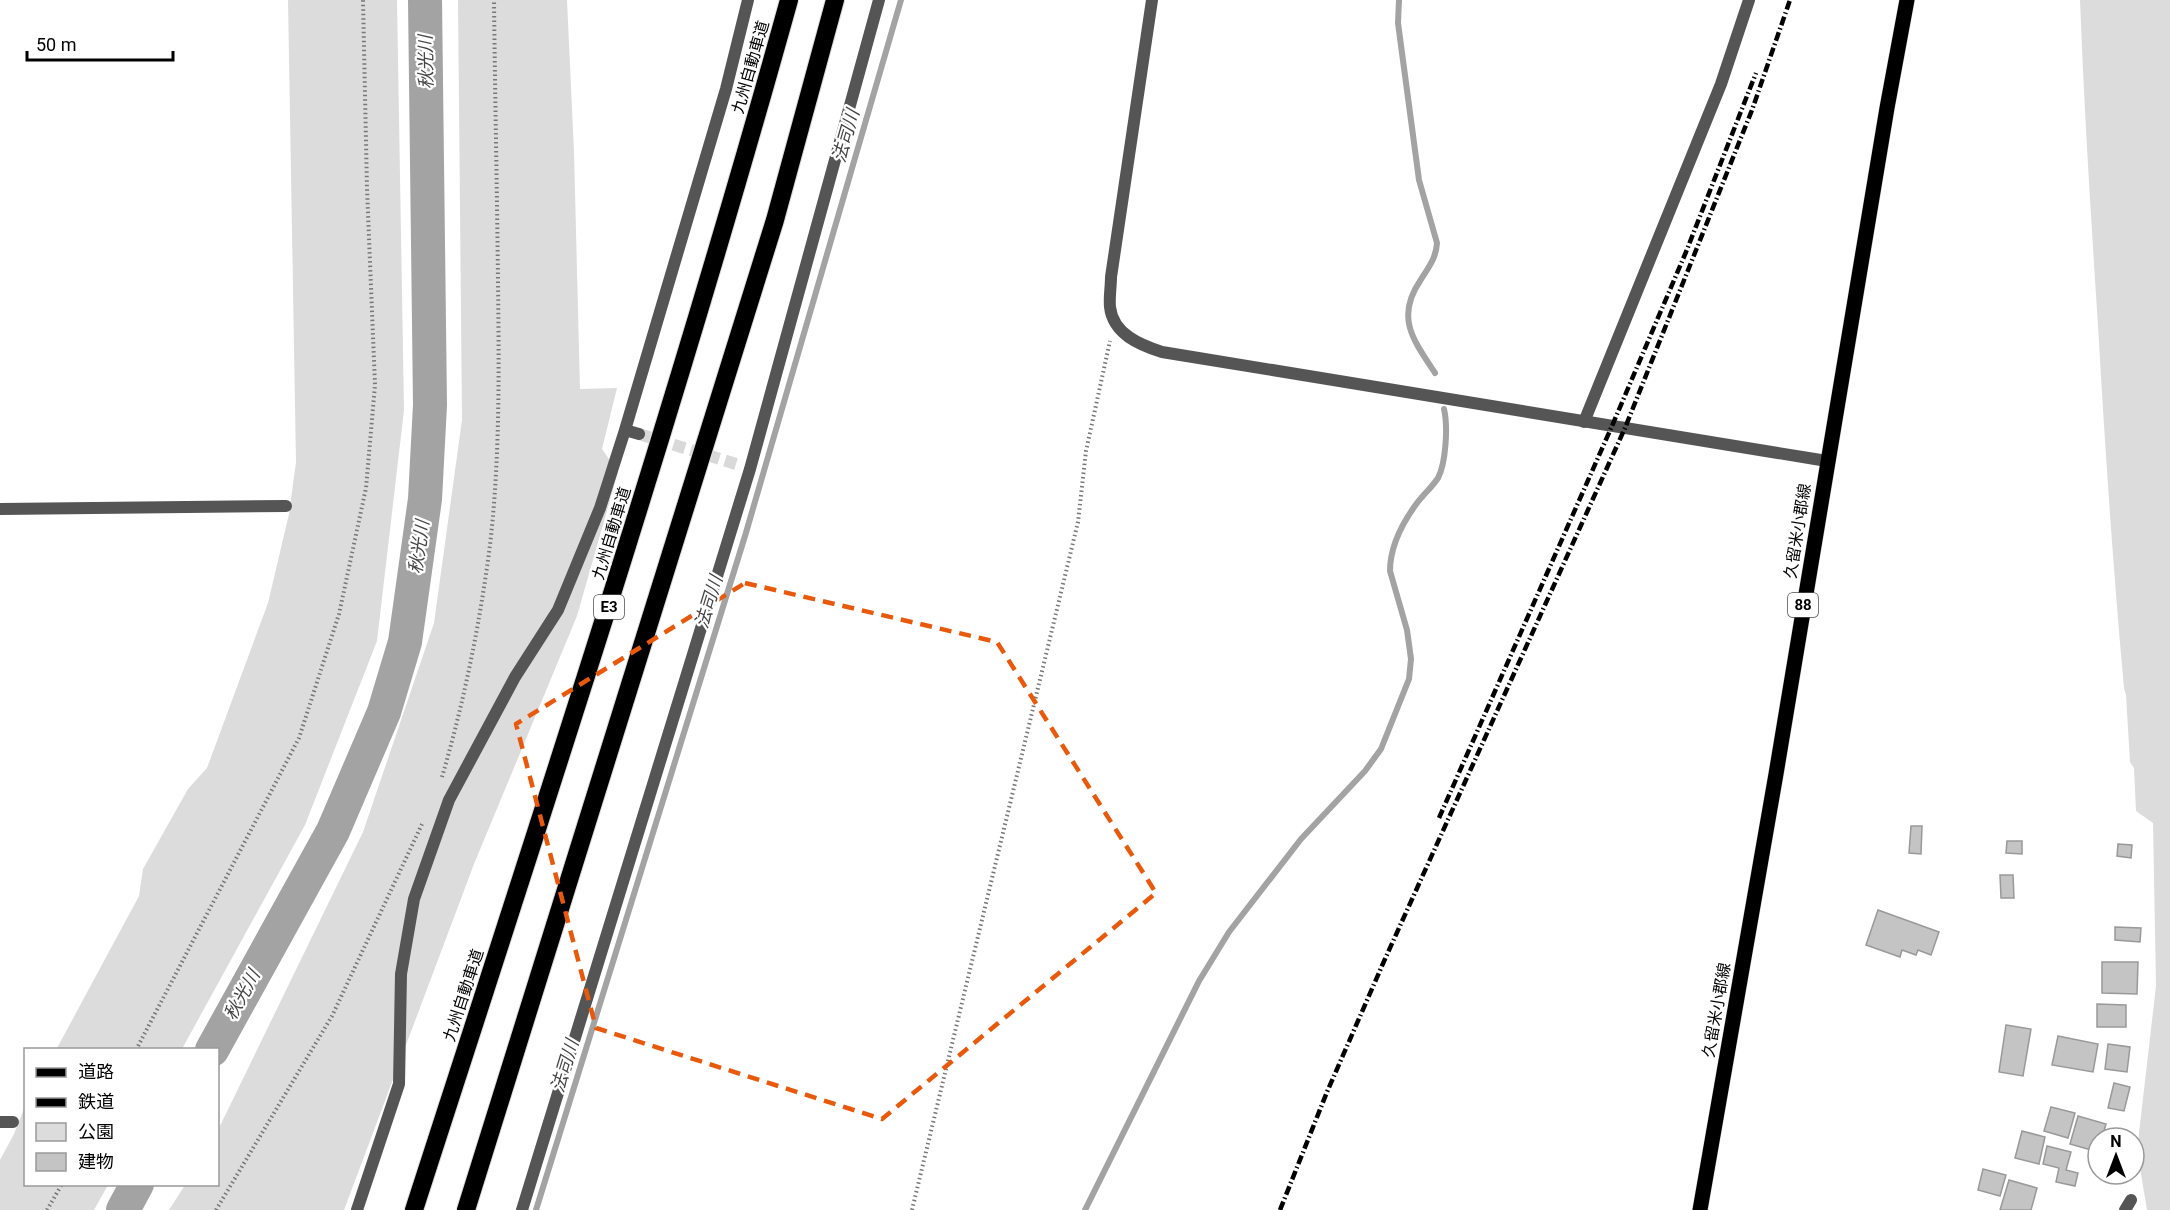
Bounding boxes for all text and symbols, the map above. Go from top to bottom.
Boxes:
street label: 九州自動車道 [728,18,773,116]
scale bar [27,24,172,62]
water label: 秋光川 [414,33,436,89]
text: 50 m [36,34,76,55]
water label: 法司川 [828,105,864,165]
street label: 久留米小郡線 [1781,482,1814,580]
street label: 九州自動車道 [588,484,635,582]
water label: 秋光川 [404,517,433,575]
water label: 法司川 [691,571,727,631]
road number: 88 [1788,593,1818,617]
road number: E3 [594,595,624,619]
street label: 九州自動車道 [440,947,487,1044]
street label: 久留米小郡線 [1699,961,1734,1059]
water label: 秋光川 [219,964,265,1023]
water label: 法司川 [547,1035,583,1095]
legend [24,1048,219,1186]
text: 道路 [78,1061,114,1082]
text: 鉄道 [78,1091,114,1112]
text: 公園 [78,1121,114,1142]
north arrow [2086,1126,2146,1186]
text: N [2110,1132,2122,1151]
text: 建物 [78,1151,114,1172]

